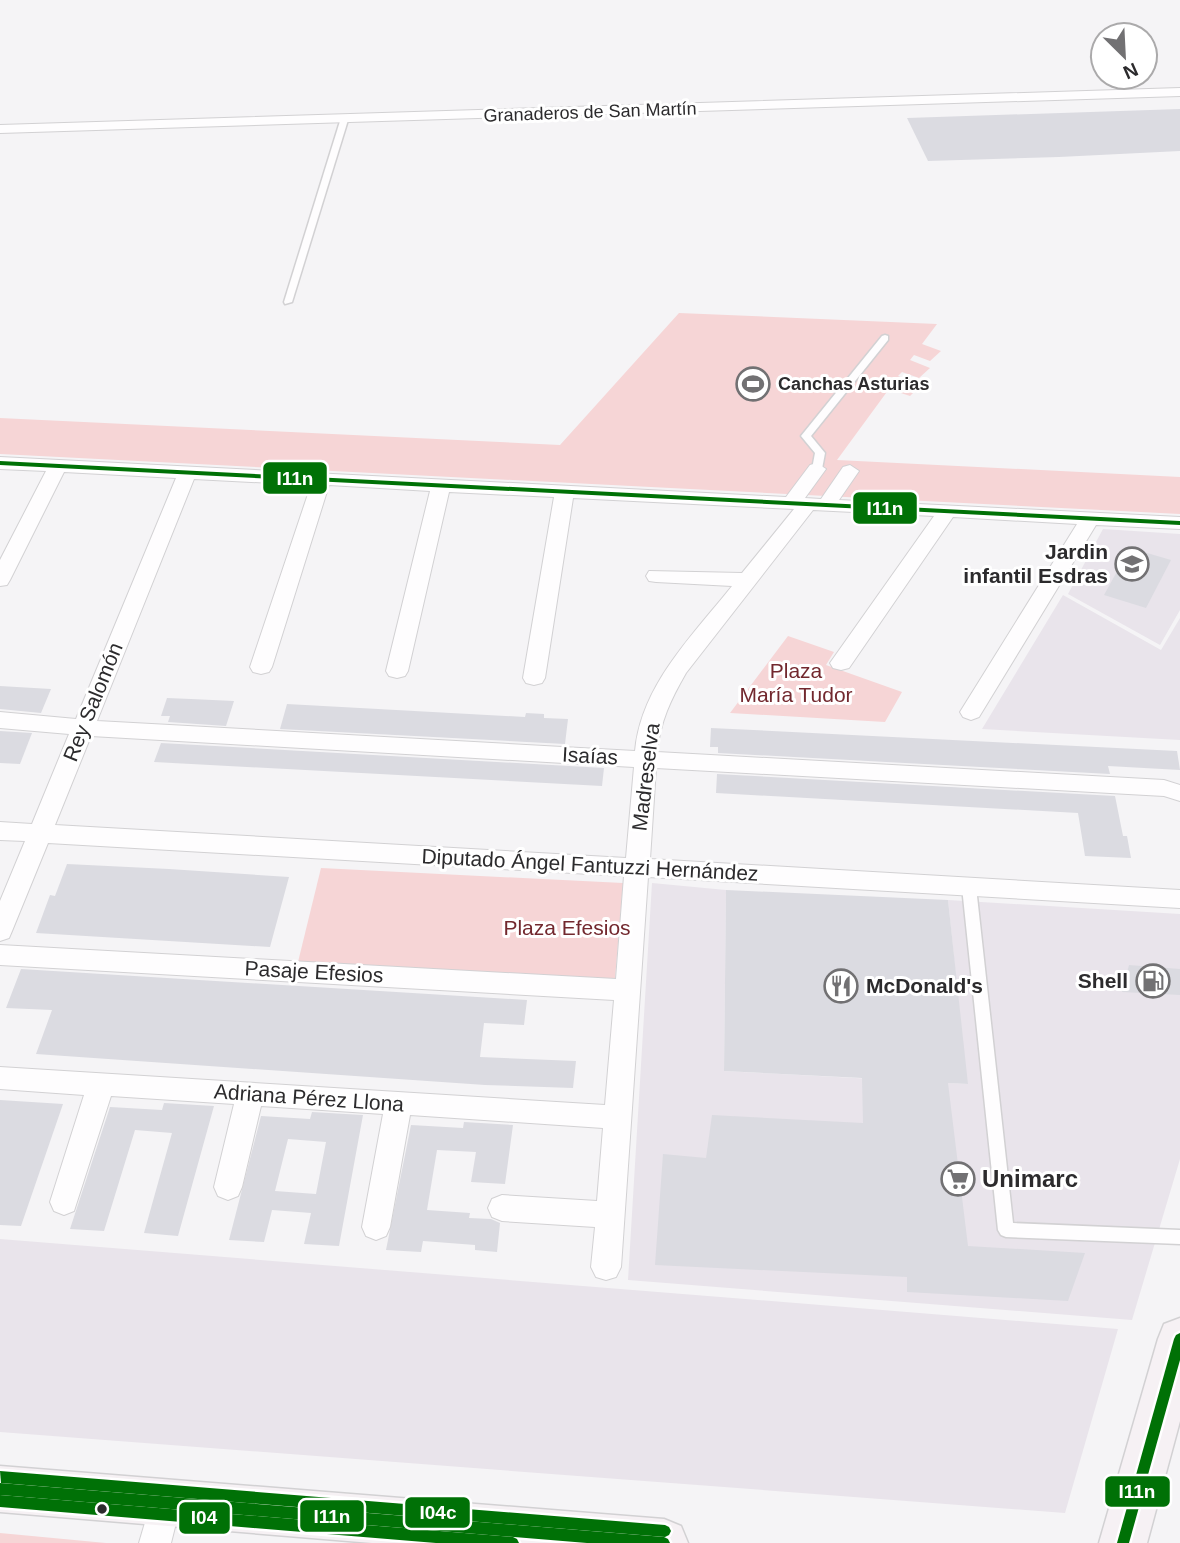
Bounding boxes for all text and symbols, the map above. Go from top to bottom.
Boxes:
north arrow [1089,21,1159,91]
text: N [1120,59,1141,83]
street label: Granaderos de San Martín [483,98,697,126]
sports icon: Canchas Asturias [734,365,772,403]
place label: Canchas Asturias [778,374,929,394]
line badge: I11n [262,461,328,495]
text: I11n [277,468,313,489]
line badge: I11n [852,491,918,525]
text: I11n [867,498,903,519]
place label: Jardin infantil Esdras [963,540,1108,587]
school or university icon: Jardin infantil Esdras [1113,545,1151,583]
street label: Rey Salomón [58,639,127,765]
park label: Plaza María Tudor [739,659,853,706]
street label: Madreselva [627,721,664,832]
street label: Isaías [561,743,619,768]
street label: Diputado Ángel Fantuzzi Hernández [421,844,759,885]
park label: Plaza Efesios [503,916,631,939]
street label: Pasaje Efesios [244,956,384,987]
fuel station icon: Shell [1134,962,1172,1000]
restaurant icon: McDonald's [822,967,860,1005]
place label: Shell [1078,969,1128,992]
place label: McDonald's [866,974,983,997]
street label: Adriana Pérez Llona [213,1079,405,1116]
supermarket icon: Unimarc [939,1160,977,1198]
place label: Unimarc [982,1165,1078,1192]
line badge: I11n [1104,1475,1171,1508]
text: I11n [1119,1481,1155,1502]
line badge: I04c [404,1496,471,1529]
line badge: I11n [299,1499,365,1533]
line badge: I04 [178,1501,231,1535]
unlabelled marker [95,1502,109,1516]
text: I04c [420,1502,457,1523]
text: I11n [314,1506,350,1527]
text: I04 [191,1507,218,1528]

